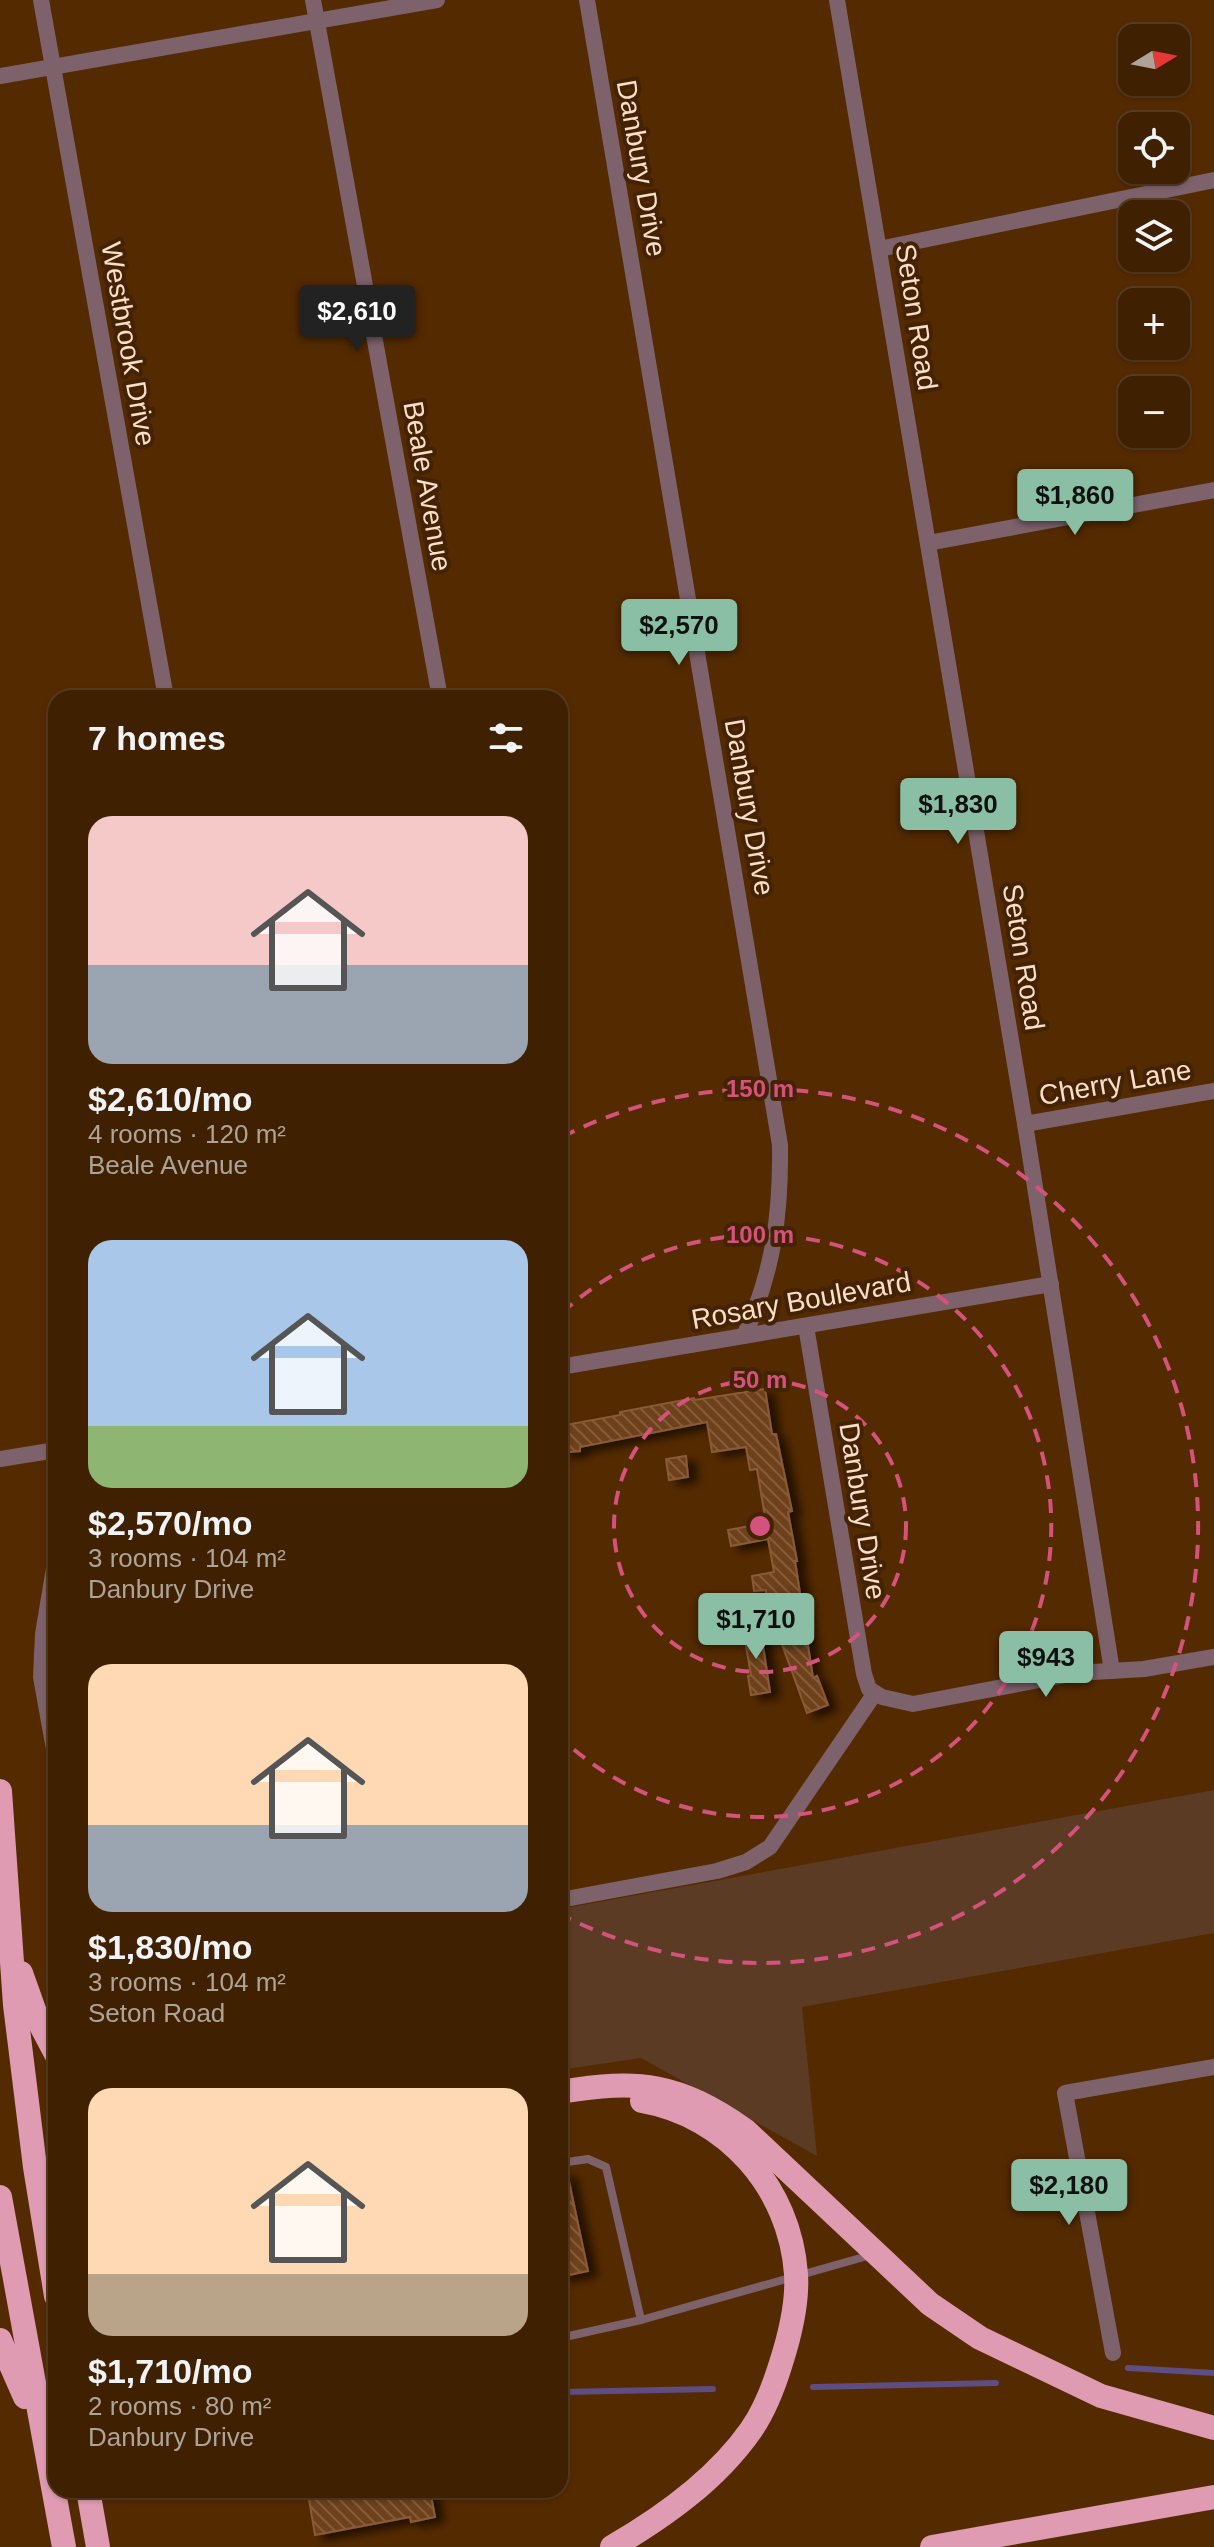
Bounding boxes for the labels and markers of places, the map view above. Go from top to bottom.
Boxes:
pin: $2,610 [292,285,422,353]
pin: $1,860 [1010,469,1140,537]
pin: $2,570 [614,599,744,667]
pin: $1,830 [893,778,1023,846]
centre of rings [746,1512,774,1540]
pin: $1,710 [691,1593,821,1661]
pin: $943 [999,1631,1093,1699]
pin: $2,180 [1004,2159,1134,2227]

